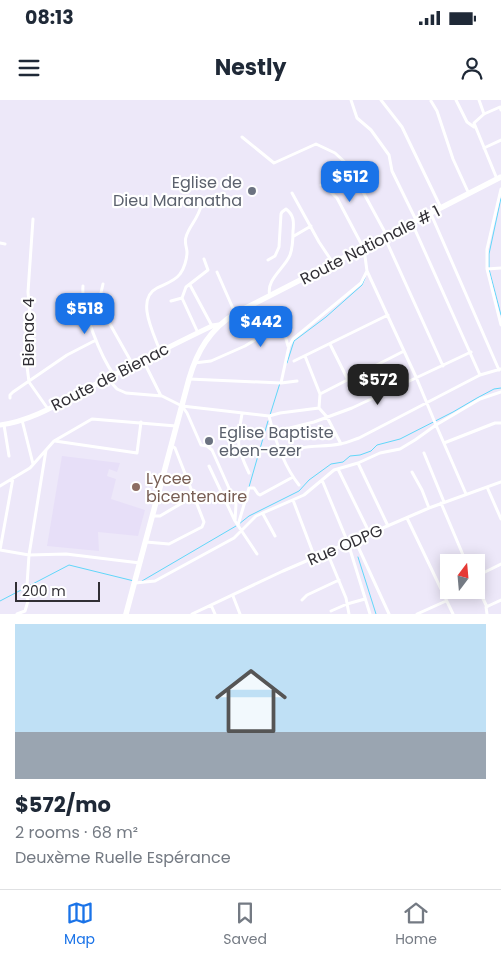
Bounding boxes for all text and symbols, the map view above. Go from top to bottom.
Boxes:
text: 08:13 [25,4,74,31]
text: Nestly [215,52,286,83]
icon: menu [15,54,43,82]
icon: person [458,54,486,82]
pin: $512 [320,161,380,203]
text: $512 [332,165,368,188]
place label: Eglise de Dieu Maranatha [113,171,242,212]
marker: Eglise de Dieu Maranatha [246,185,258,197]
street label: Route Nationale # 1 [296,200,444,290]
pin: $518 [55,292,115,335]
text: $518 [66,297,104,320]
street label: Bienac 4 [17,298,40,366]
pin: $442 [231,306,291,348]
text: $442 [240,310,282,333]
street label: Route de Bienac [47,337,173,417]
pin: $572 [348,364,408,406]
text: $572 [359,368,397,391]
place label: Eglise Baptiste eben-ezer [219,421,334,462]
marker: Eglise Baptiste eben-ezer [203,435,215,447]
place label: Lycee bicentenaire [146,467,247,508]
marker: Lycee bicentenaire [130,481,142,493]
street label: Rue ODPG [304,519,386,571]
north arrow [440,554,485,599]
map controls [440,554,485,599]
scale bar [15,579,100,602]
text: 200 m [22,581,66,601]
icon: home [206,656,296,746]
text: $572/mo [15,790,111,819]
text: 2 rooms · 68 m² [15,821,138,844]
text: Deuxème Ruelle Espérance [15,846,231,869]
tab: Map [64,899,95,950]
tab: Saved [223,899,267,950]
tab: Home [395,899,437,950]

